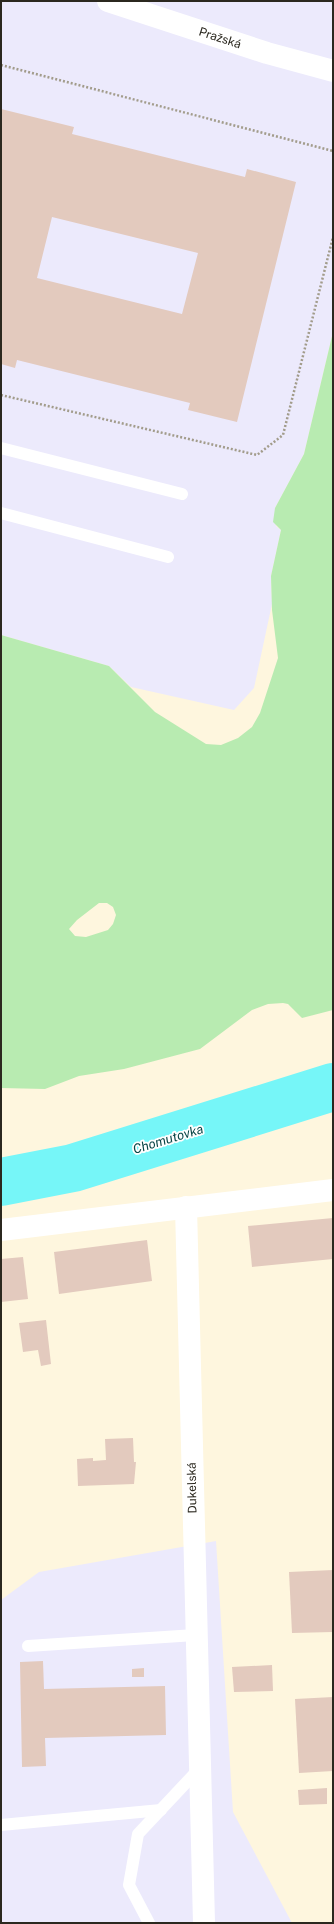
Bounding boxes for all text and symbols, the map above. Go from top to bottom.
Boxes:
street label: Pražská [197,25,243,51]
water label: Chomutovka [131,1121,205,1157]
street label: Dukelská [185,1462,199,1514]

